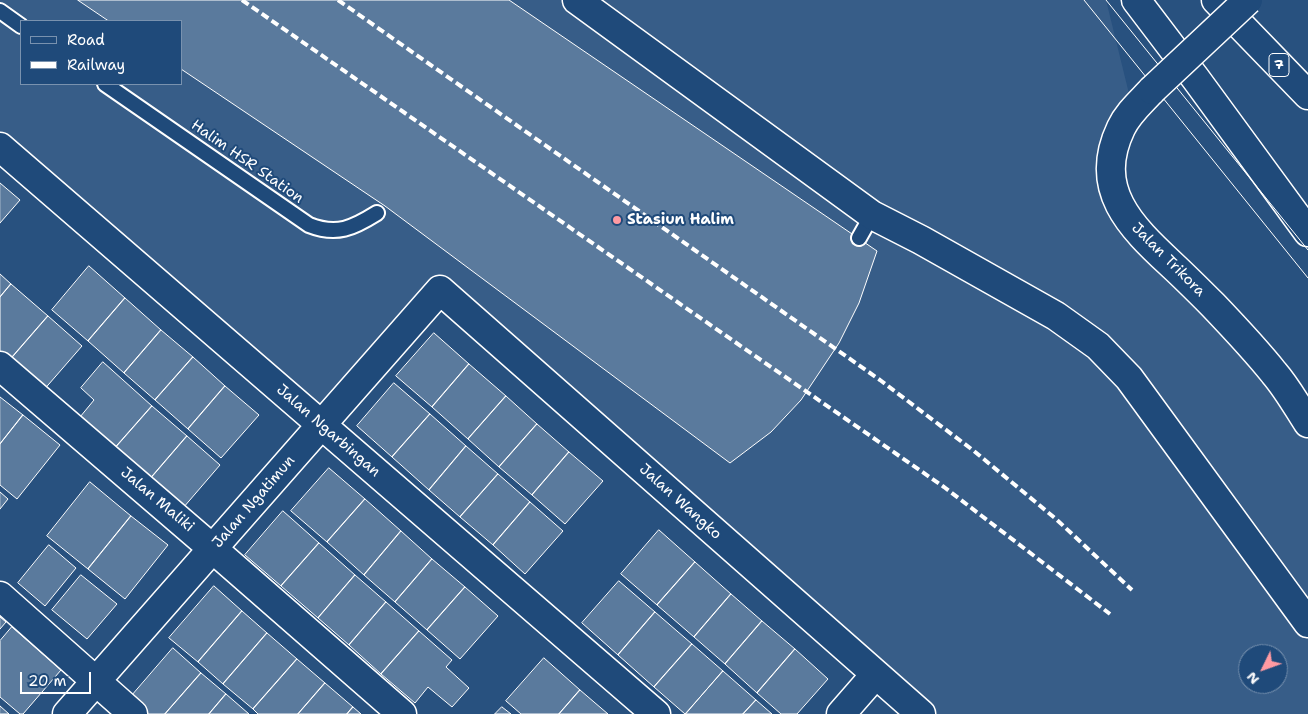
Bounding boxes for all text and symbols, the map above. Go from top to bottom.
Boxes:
legend [20,20,182,85]
text: Road [67,30,105,50]
road number: 7 [1269,54,1289,76]
text: Railway [67,55,125,75]
street label: Halim HSR Station [187,116,307,208]
place label: Stasiun Halim [627,211,734,229]
marker: Stasiun Halim [611,214,623,226]
street label: Jalan Trikora [1127,219,1209,301]
street label: Jalan Ngarbingan [272,381,384,481]
street label: Jalan Ngatimun [209,452,299,552]
street label: Jalan Wangko [635,460,725,544]
street label: Jalan Maliki [116,464,198,536]
north arrow [1238,644,1288,694]
scale bar [22,662,94,694]
text: N [1242,668,1263,689]
text: 20 m [28,671,67,691]

